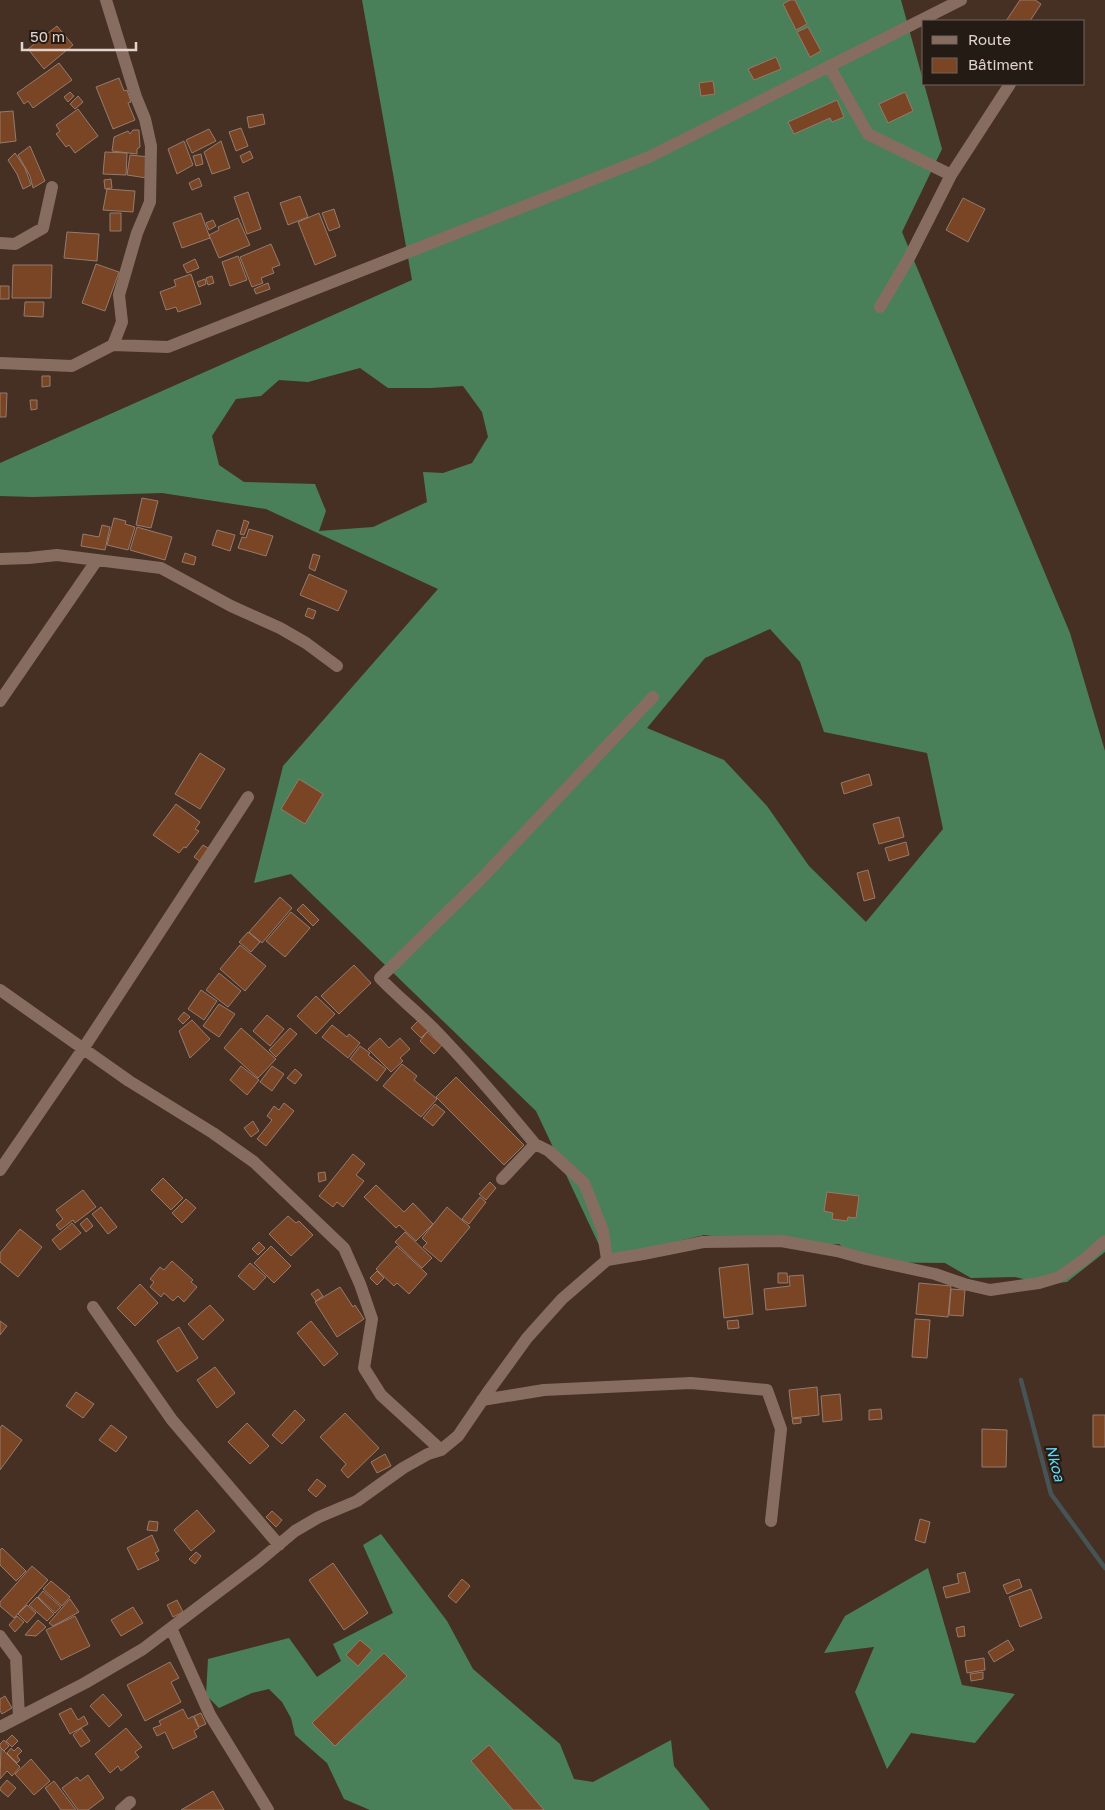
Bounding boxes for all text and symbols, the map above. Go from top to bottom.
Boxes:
scale bar [22,20,136,52]
legend [922,20,1085,85]
text: 50 m [30,27,65,45]
text: Route [968,30,1011,48]
text: Bâtiment [968,55,1033,73]
water label: Nkoa [1043,1443,1070,1484]

